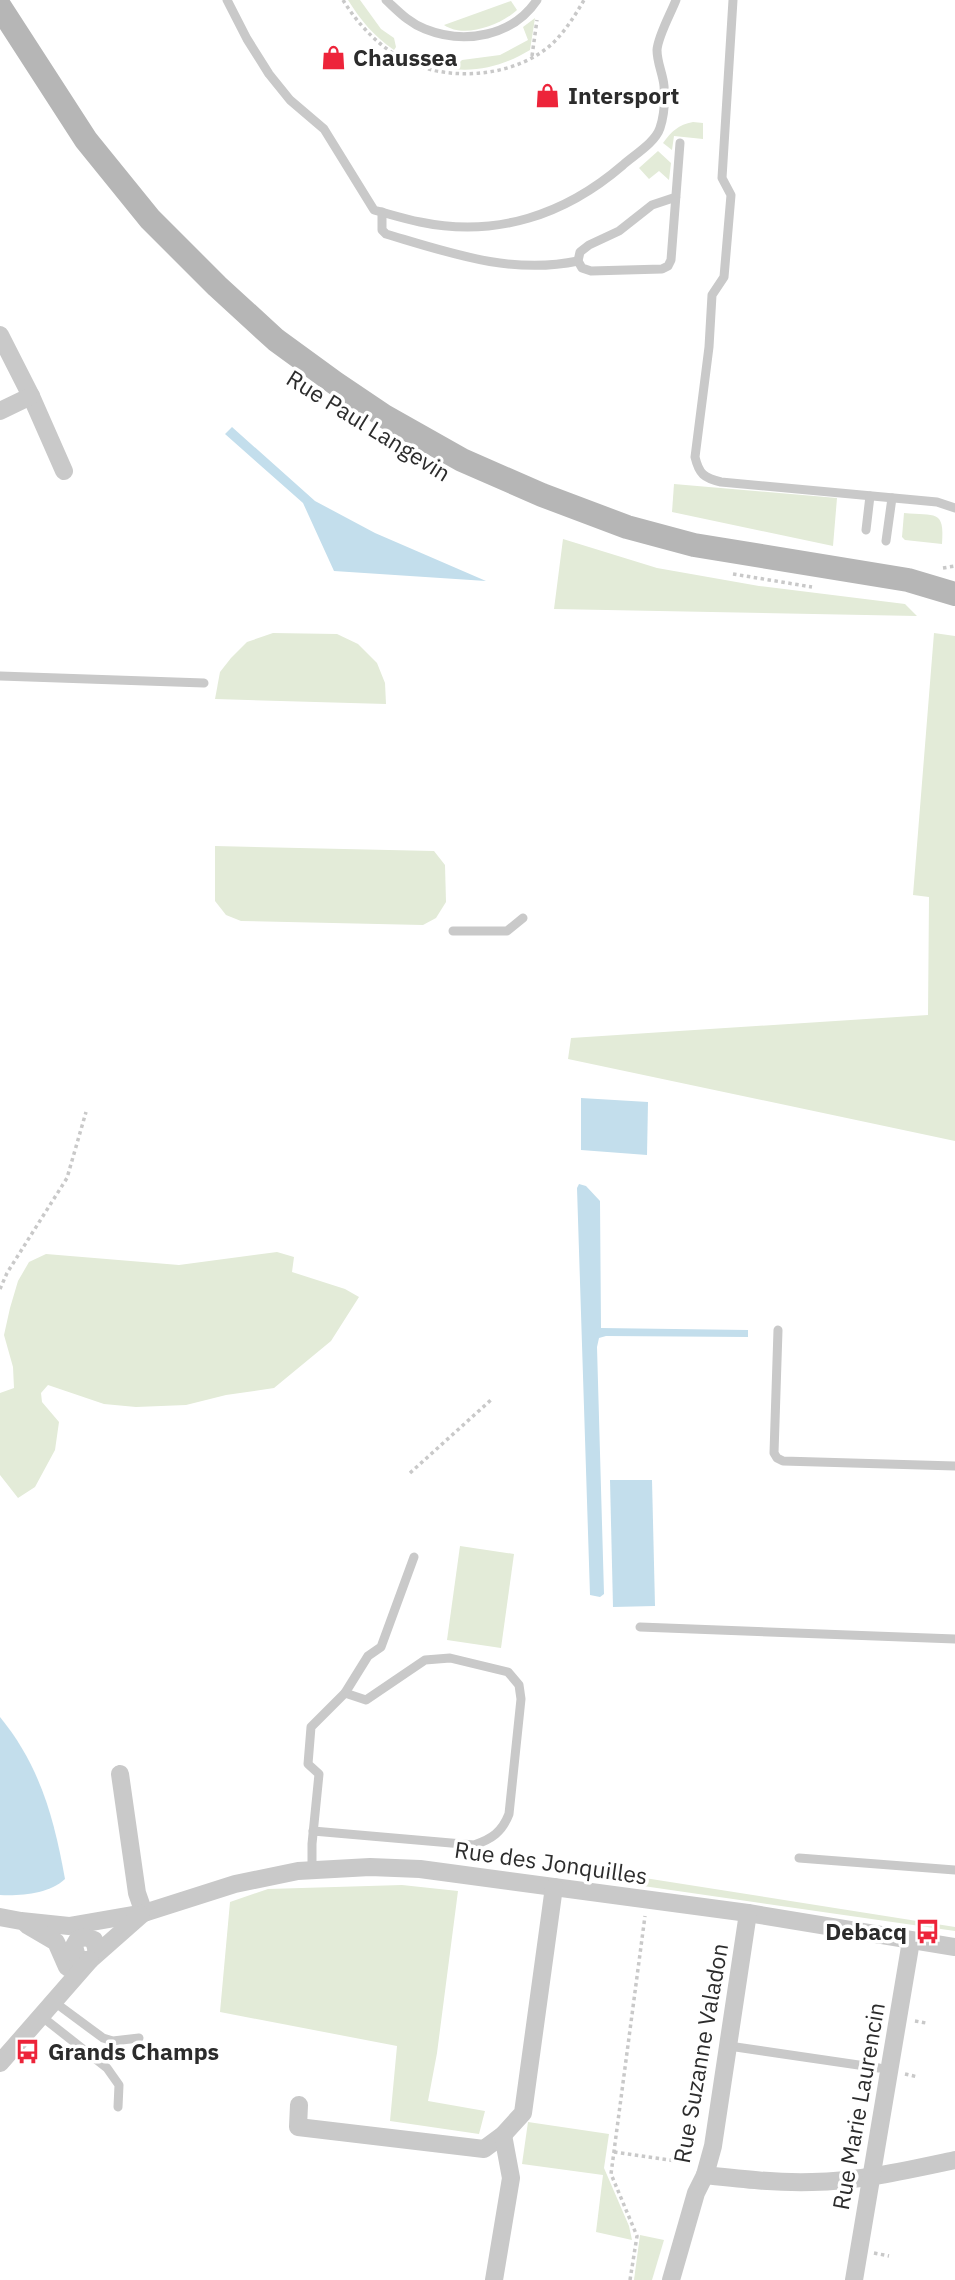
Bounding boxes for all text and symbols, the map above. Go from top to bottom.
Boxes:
place label: Chaussea [353,42,458,72]
shop icon: Chaussea [319,43,347,71]
place label: Intersport [568,80,680,110]
shop icon: Intersport [534,81,562,109]
street label: Rue Paul Langevin [281,362,457,488]
street label: Rue des Jonquilles [453,1834,649,1890]
place label: Debacq [825,1916,907,1946]
bus stop icon: Debacq [913,1917,941,1945]
street label: Rue Suzanne Valadon [666,1941,734,2165]
street label: Rue Marie Laurencin [825,2000,891,2212]
place label: Grands Champs [48,2036,219,2066]
bus stop icon: Grands Champs [14,2037,42,2065]

